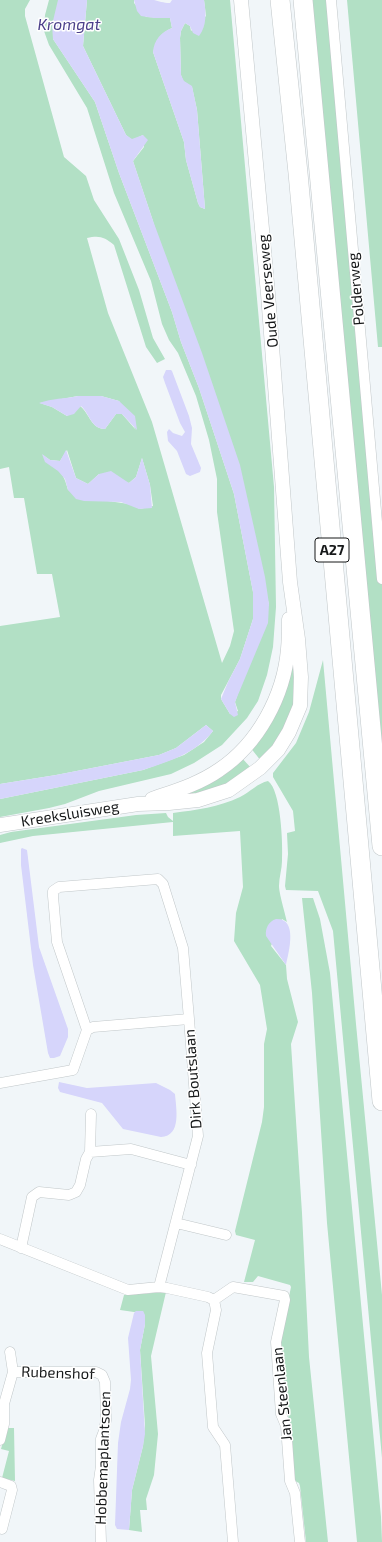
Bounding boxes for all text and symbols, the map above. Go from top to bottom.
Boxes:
water label: Kromgat [37,15,101,35]
street label: Oude Veerseweg [254,234,282,348]
street label: Polderweg [344,252,368,326]
road number: A27 [315,538,349,562]
street label: Kreeksluisweg [20,797,120,831]
street label: Dirk Boutslaan [181,1028,205,1130]
street label: Jan Steenlaan [268,1346,296,1442]
street label: Rubenshof [21,1363,95,1383]
street label: Hobbemaplantsoen [92,1391,114,1525]

